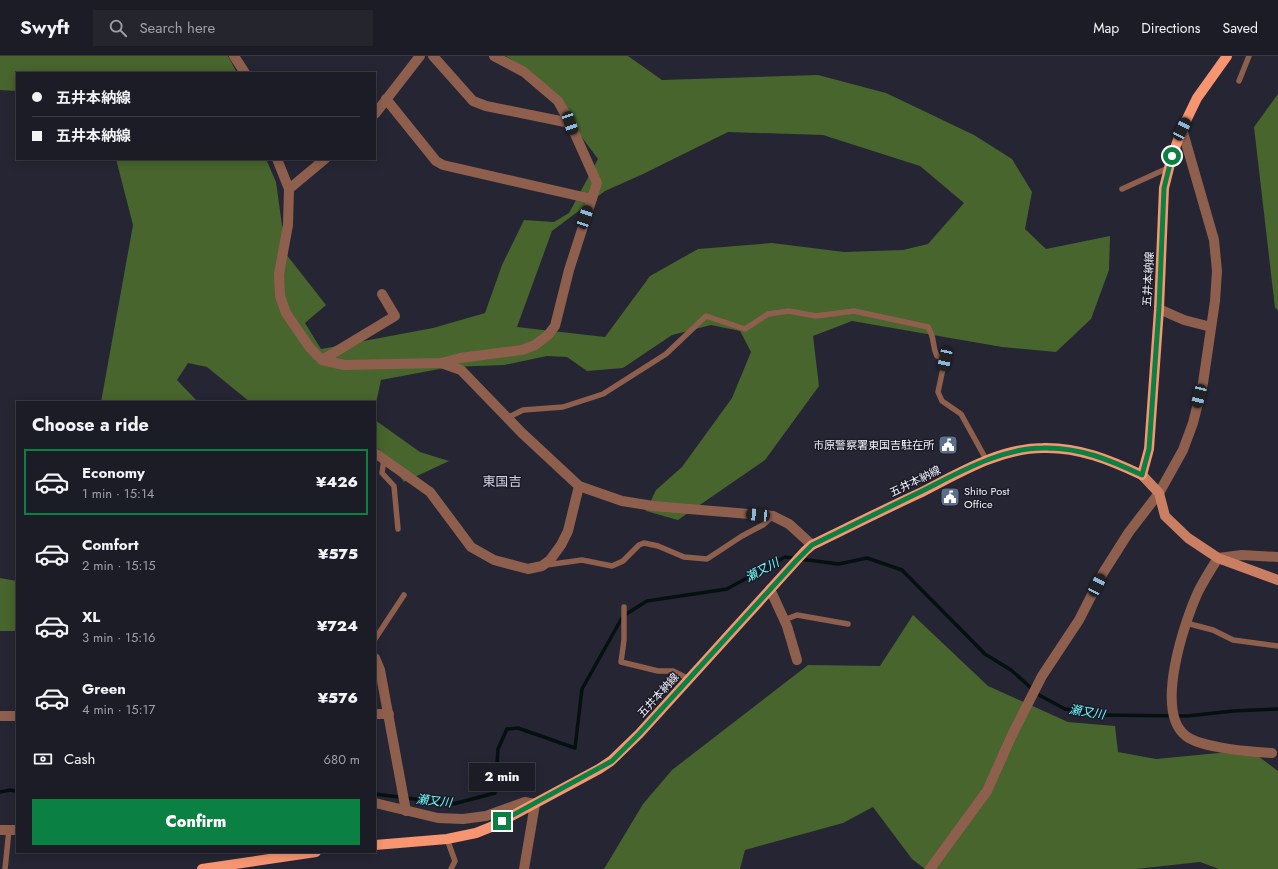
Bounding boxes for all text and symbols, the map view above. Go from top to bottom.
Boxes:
search box [93,10,373,46]
text: Swyft [20,14,69,41]
icon: search [107,17,129,39]
text: Search here [139,17,215,39]
text: Map [1093,18,1119,38]
text: Directions [1141,18,1201,38]
text: Saved [1223,18,1258,38]
text: 五井本納線 [56,87,131,109]
car [560,110,580,136]
car [1171,116,1193,142]
text: 五井本納線 [56,125,131,147]
route start [1163,147,1181,165]
car [576,204,594,230]
street label: 五井本納線 [1139,251,1157,307]
car [937,346,953,372]
car [1190,383,1208,409]
text: Choose a ride [32,412,149,438]
public building icon: 市原警察署東国吉駐在所 [937,434,959,456]
place label: 市原警察署東国吉駐在所 [813,437,935,453]
text: Economy [82,462,145,484]
street label: 五井本納線 [887,462,943,500]
icon: car [34,464,70,500]
text: ¥426 [316,471,358,493]
district label: 東国吉 [482,472,522,491]
place label: Shito Post Office [964,483,1010,512]
text: 1 min · 15:14 [82,484,154,503]
public building icon: Shito Post Office [939,486,961,508]
car [746,508,770,522]
text: Comfort [82,534,139,556]
icon: car [34,536,70,572]
text: ¥575 [318,543,358,565]
water label: 瀬又川 [742,553,784,586]
text: 2 min · 15:15 [82,556,156,575]
car [1086,572,1108,598]
text: XL [82,606,100,628]
icon: car [34,608,70,644]
text: ¥724 [317,615,358,637]
text: 3 min · 15:16 [82,628,155,647]
street label: 五井本納線 [634,669,682,721]
text: Green [82,678,126,700]
icon: car [34,680,70,716]
text: ¥576 [318,687,358,709]
text: 4 min · 15:17 [82,700,155,719]
water label: 瀬又川 [1068,700,1108,724]
icon: cash [32,748,54,770]
text: Cash [64,748,95,770]
text: 680 m [324,750,360,769]
callout: 2 min [469,763,535,791]
text: 2 min [485,767,519,786]
water label: 瀬又川 [415,790,455,812]
button: Confirm [32,799,360,845]
route end [493,812,511,830]

